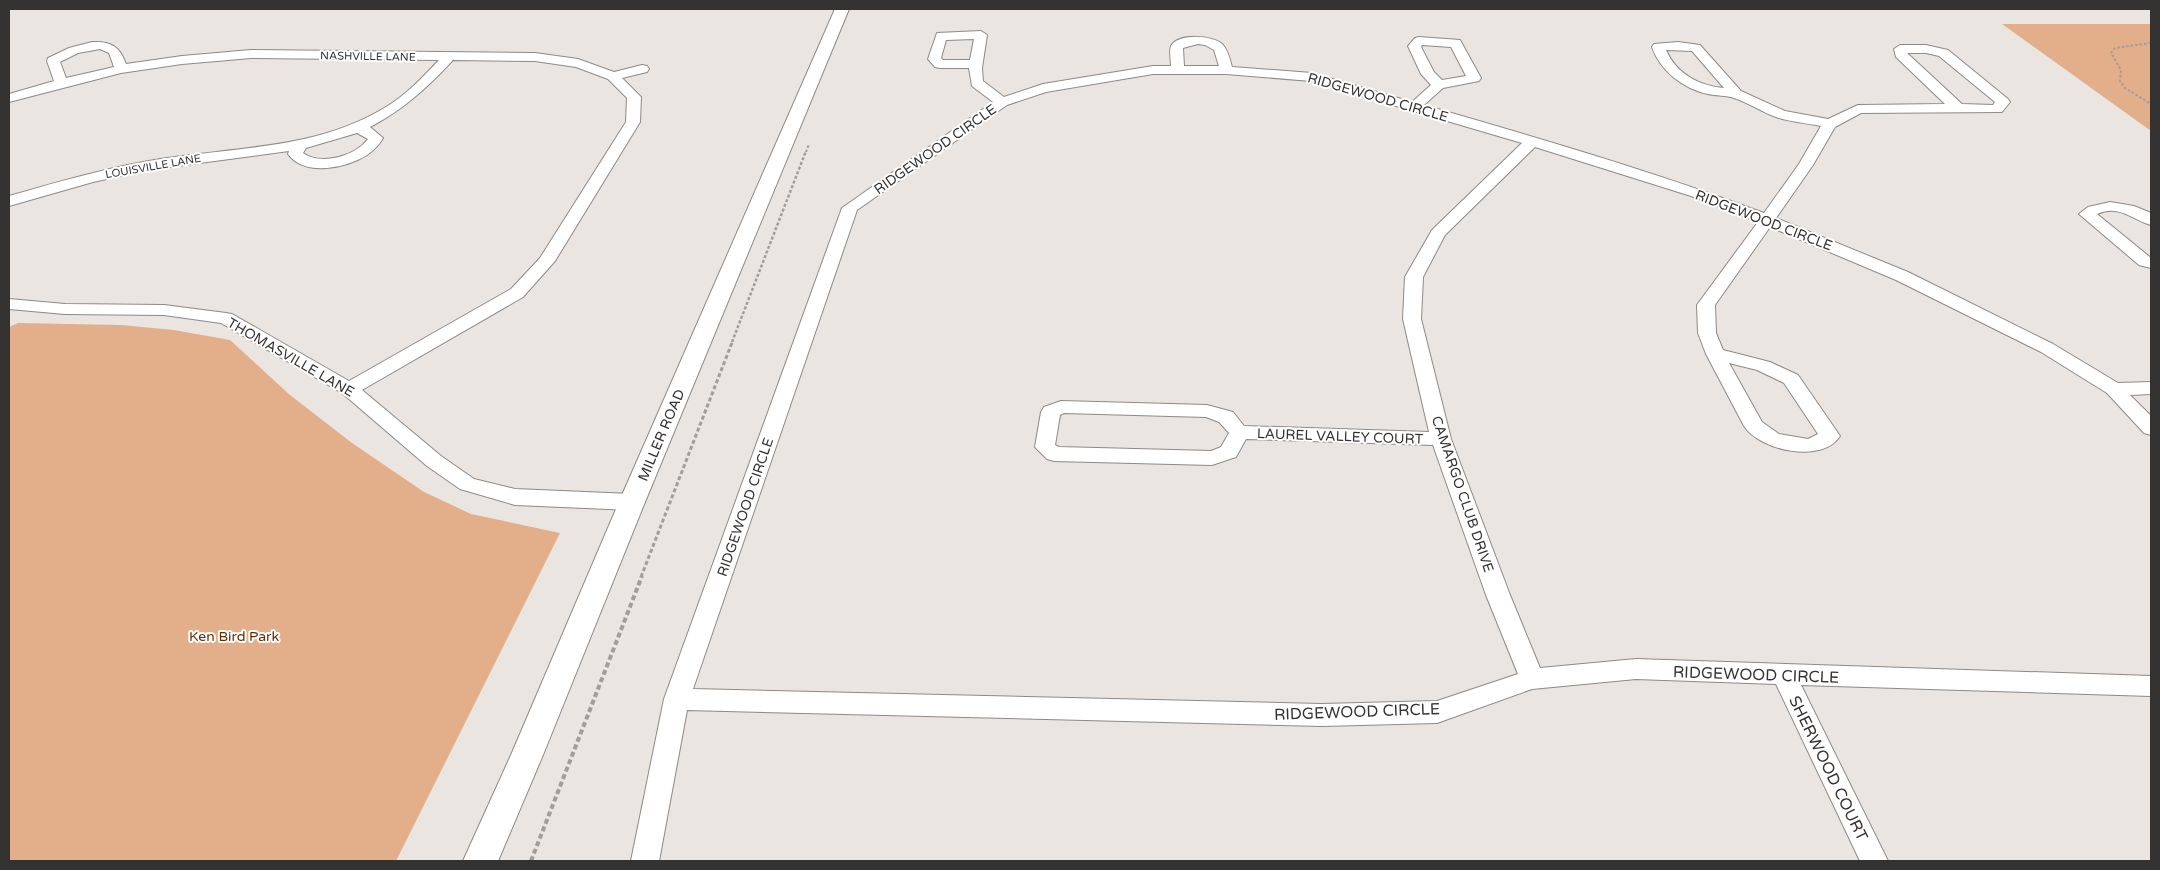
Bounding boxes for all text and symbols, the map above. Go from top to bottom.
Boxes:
street label: NASHVILLE LANE [320,49,416,64]
street label: RIDGEWOOD CIRCLE [1306,69,1450,126]
street label: RIDGEWOOD CIRCLE [871,101,1000,198]
street label: LOUISVILLE LANE [104,152,202,181]
street label: RIDGEWOOD CIRCLE [1693,186,1835,254]
street label: THOMASVILLE LANE [224,314,357,401]
street label: MILLER ROAD [634,387,688,484]
street label: CAMARGO CLUB DRIVE [1428,414,1497,575]
street label: LAUREL VALLEY COURT [1257,425,1424,448]
street label: RIDGEWOOD CIRCLE [714,436,777,579]
park label: Ken Bird Park [189,628,279,645]
street label: RIDGEWOOD CIRCLE [1673,662,1839,688]
street label: SHERWOOD COURT [1784,693,1872,844]
street label: RIDGEWOOD CIRCLE [1274,699,1440,725]

